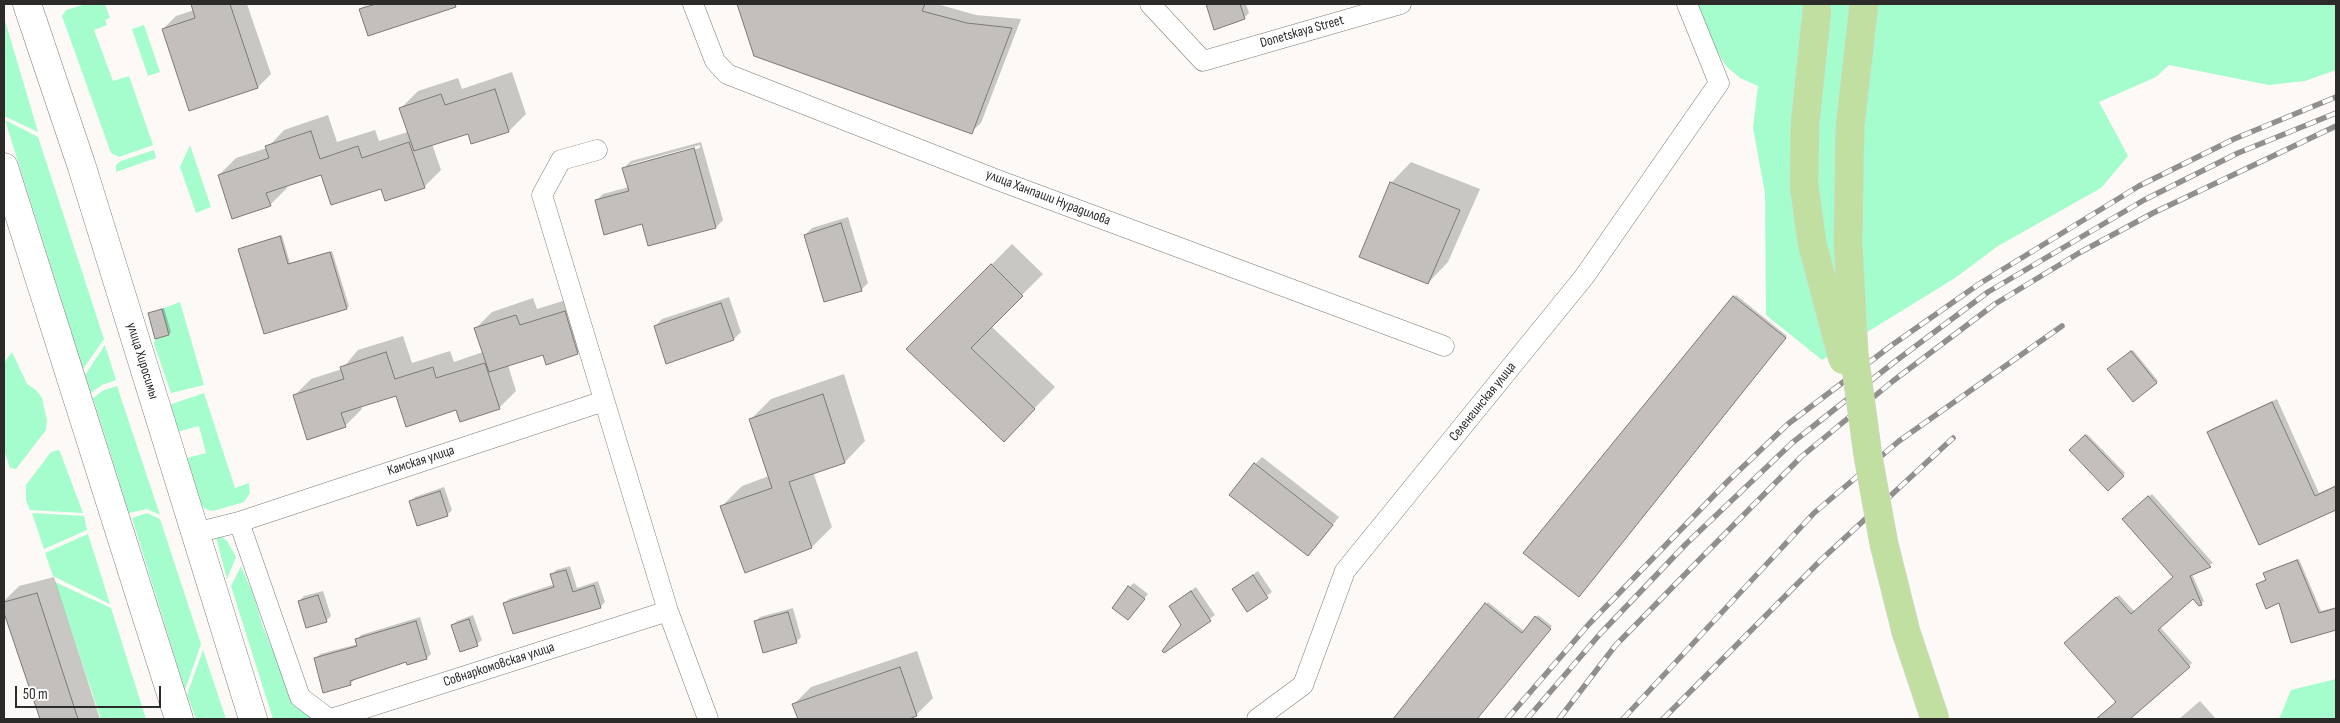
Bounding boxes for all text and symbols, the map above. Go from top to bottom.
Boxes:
street label: Donetskaya Street [1258,12,1346,52]
street label: улица Ханпаши Нурадилова [983,166,1113,230]
street label: улица Хиросимы [122,321,162,401]
street label: Селенгинская улица [1446,359,1520,445]
street label: Камская улица [385,442,457,480]
street label: Совнаркомовская улица [441,639,557,691]
scale bar [18,676,164,708]
text: 50 m [23,685,48,704]

